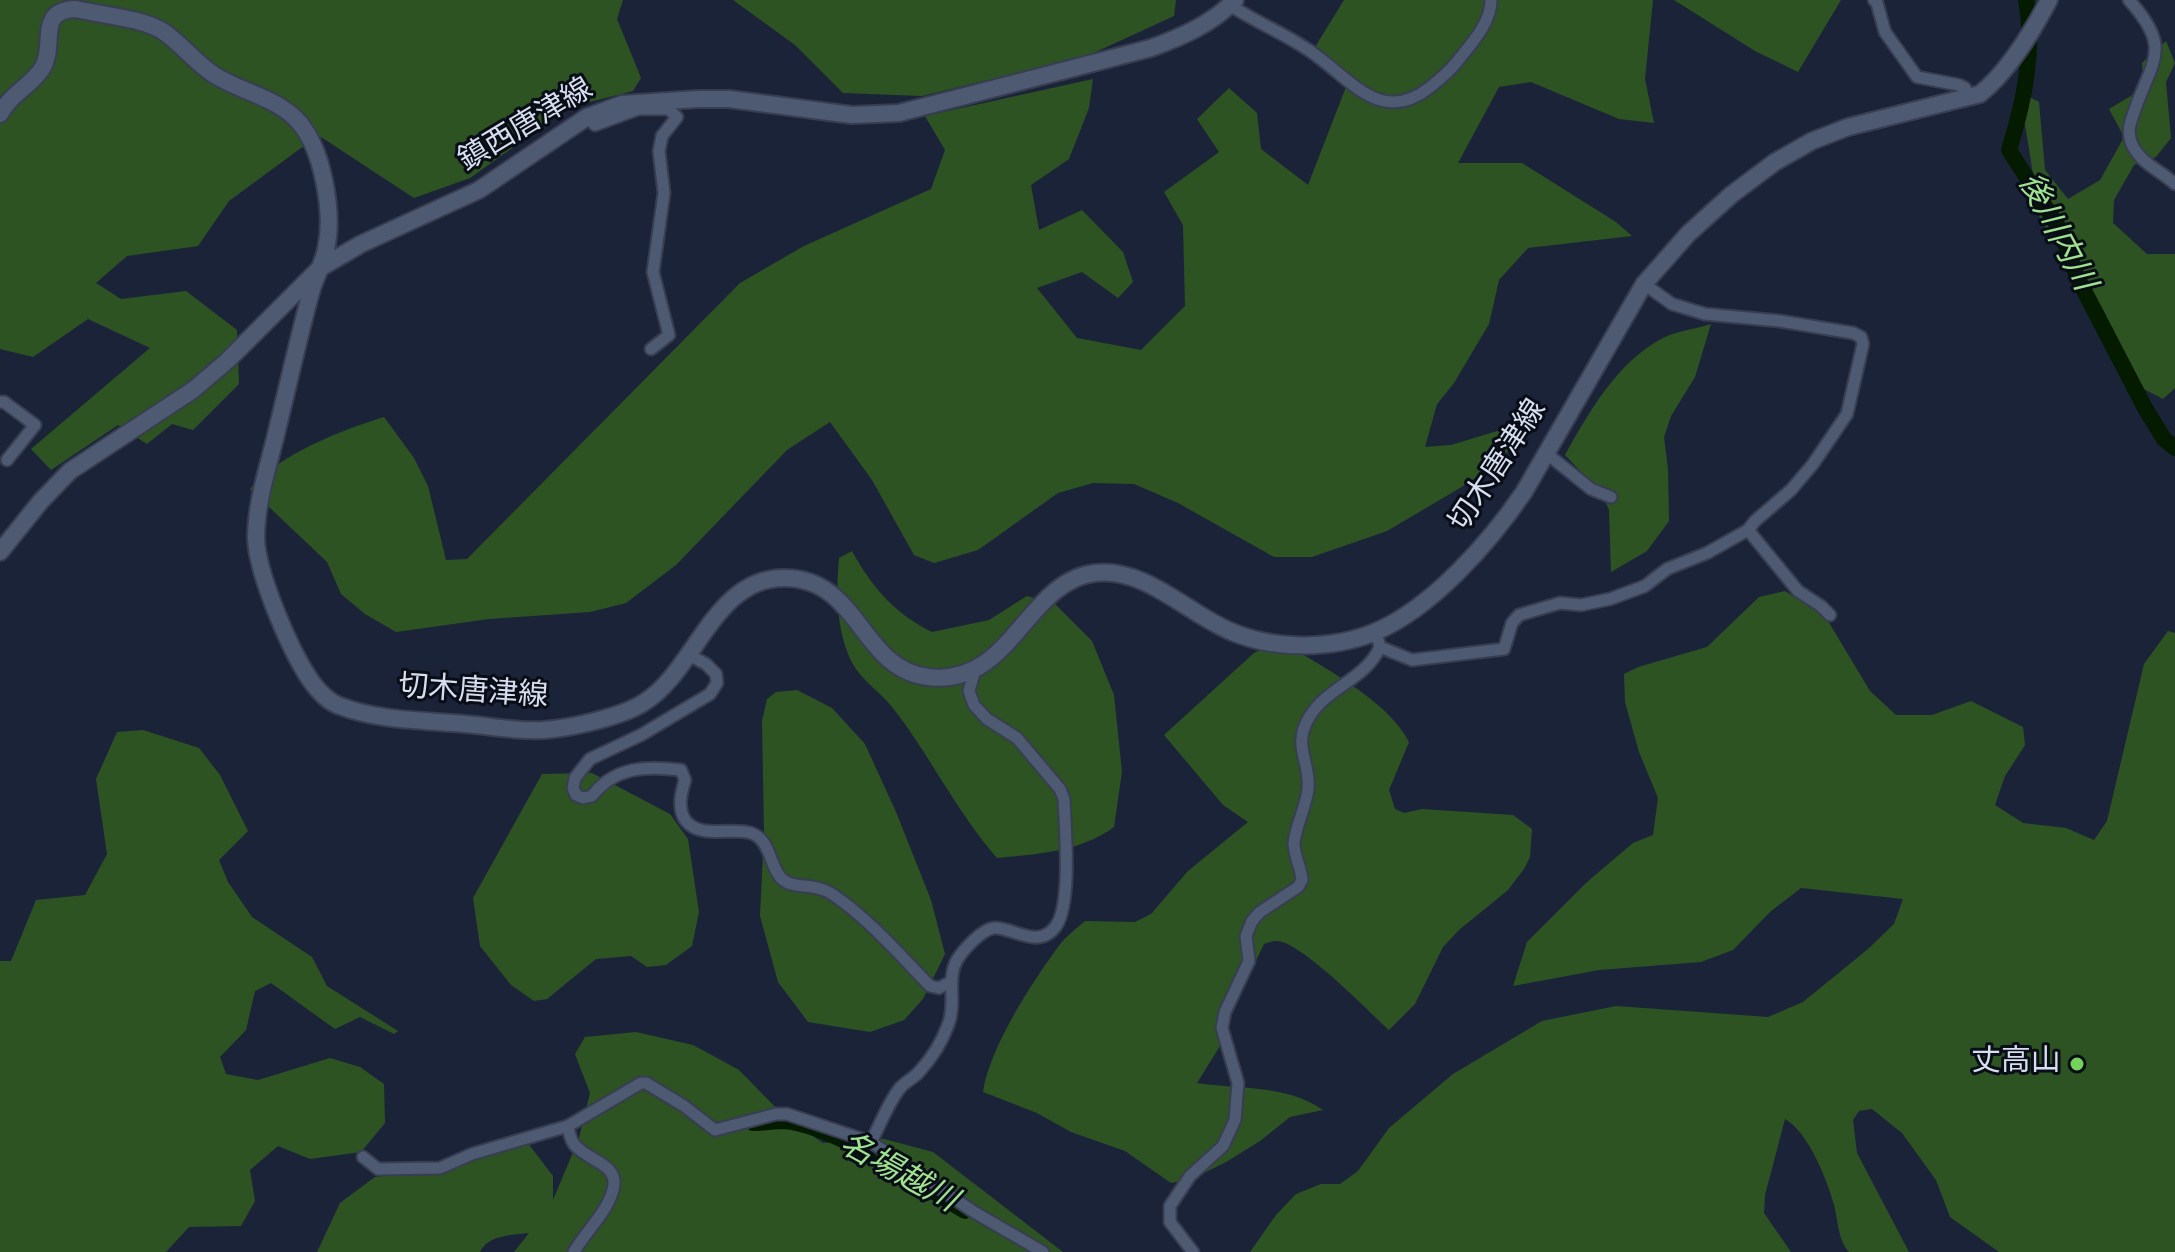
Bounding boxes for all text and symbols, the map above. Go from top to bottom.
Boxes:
street label: 鎮西唐津線 [453,73,601,181]
water label: 後川内川 [2007,167,2101,299]
street label: 切木唐津線 [1444,394,1556,540]
street label: 切木唐津線 [397,671,549,717]
place label: 丈高山 [1971,1046,2061,1082]
marker: 丈高山 [2068,1055,2086,1073]
water label: 名場越川 [832,1127,962,1223]

